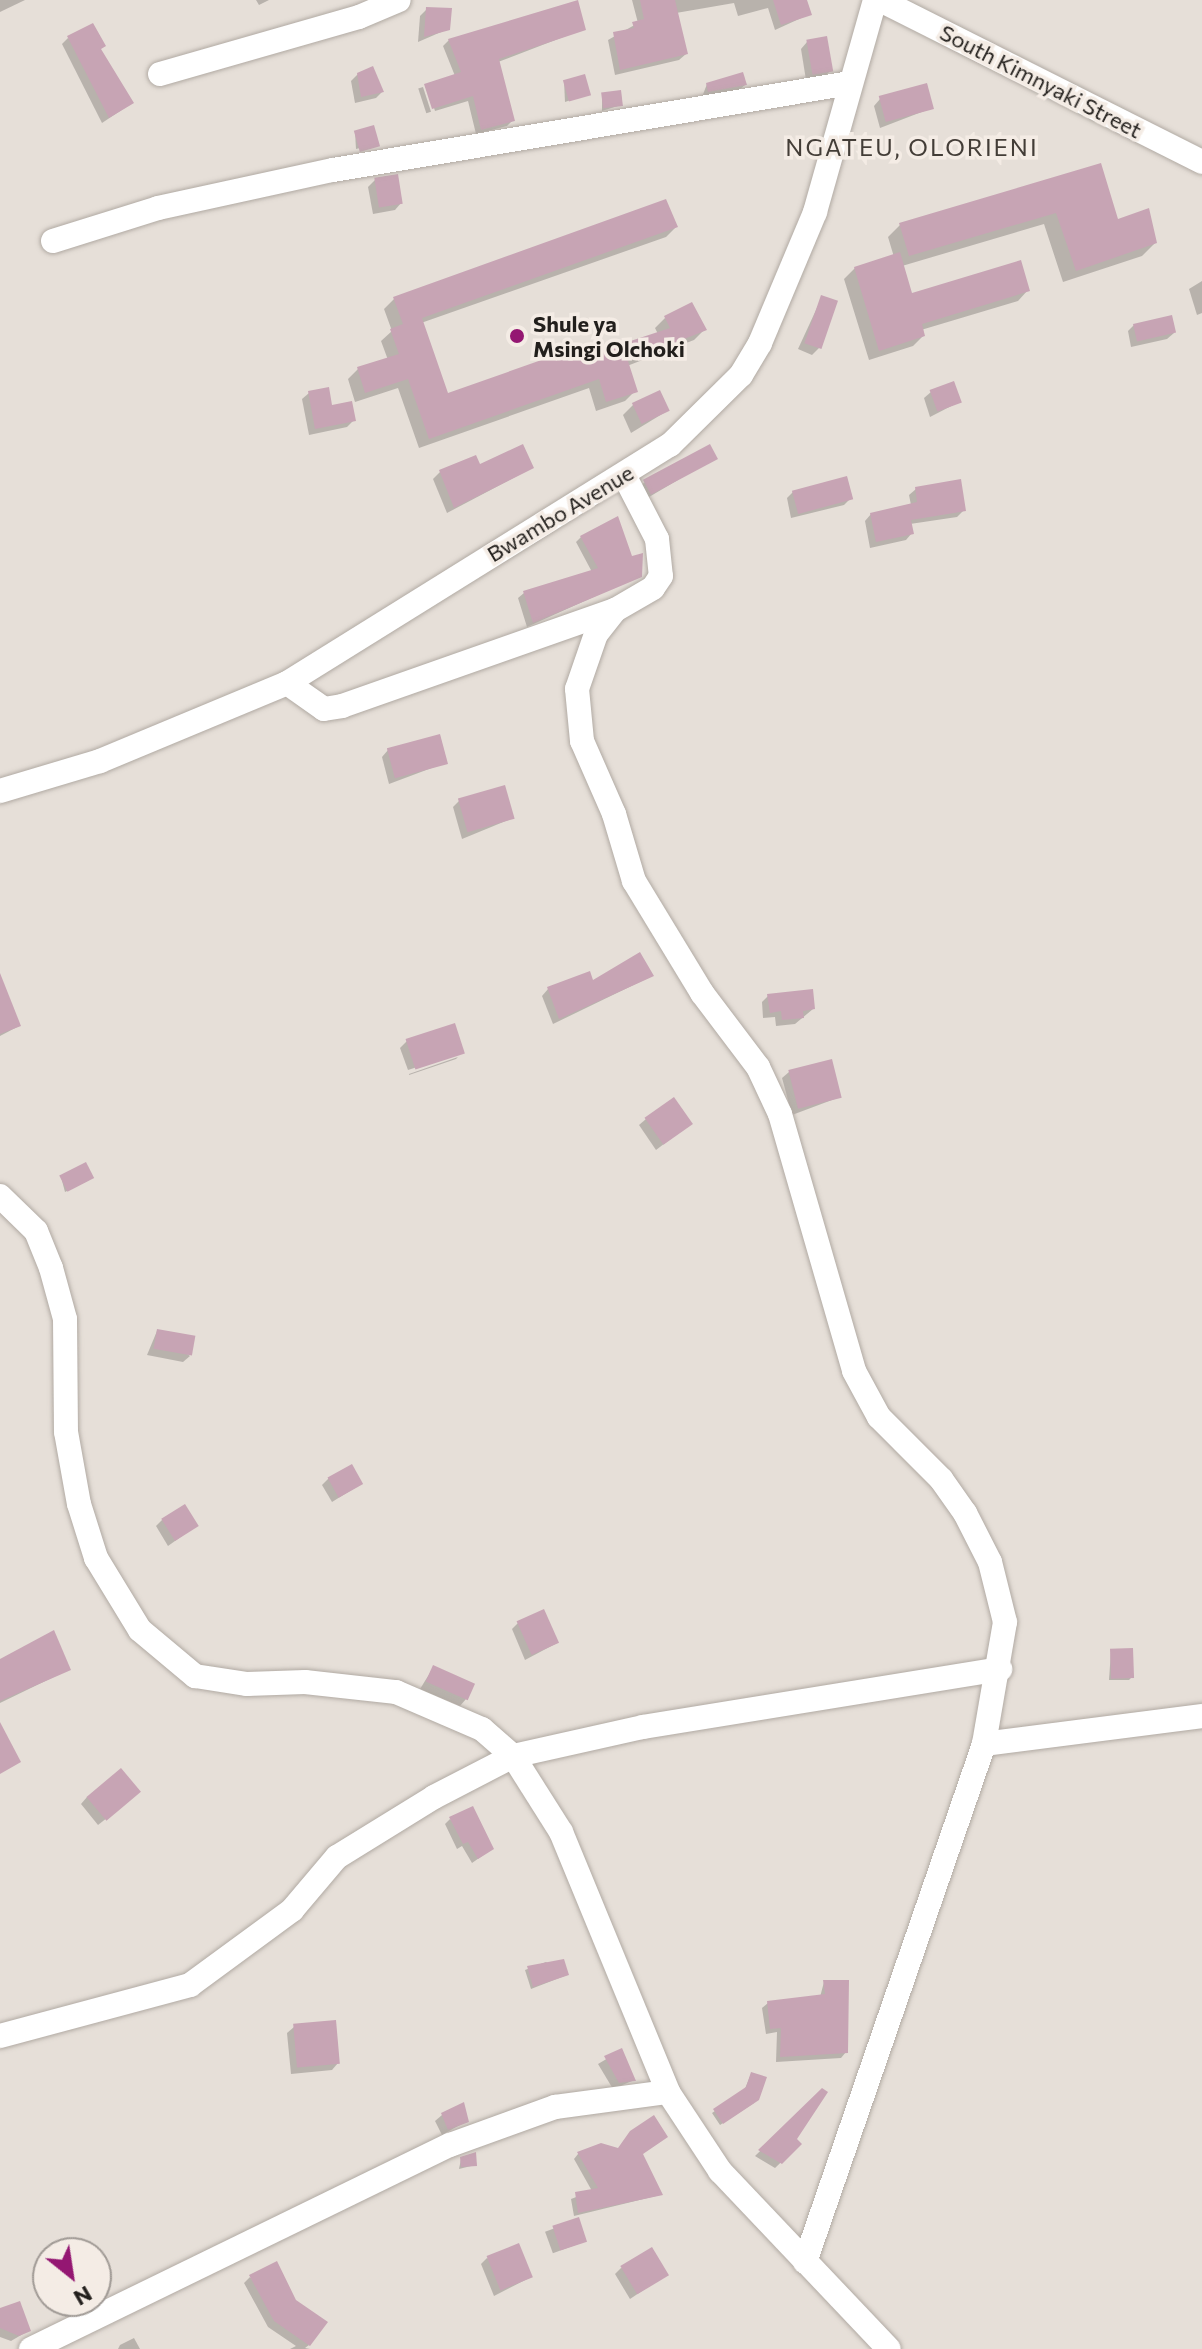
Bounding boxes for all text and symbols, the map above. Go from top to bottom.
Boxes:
street label: South Kimnyaki Street [936,19,1146,143]
district label: NGATEU, OLORIENI [785,133,1039,161]
place label: Shule ya Msingi Olchoki [533,310,685,362]
marker: Shule ya Msingi Olchoki [508,327,526,345]
street label: Bwambo Avenue [482,459,638,567]
north arrow [32,2237,112,2317]
text: N [69,2281,97,2312]

